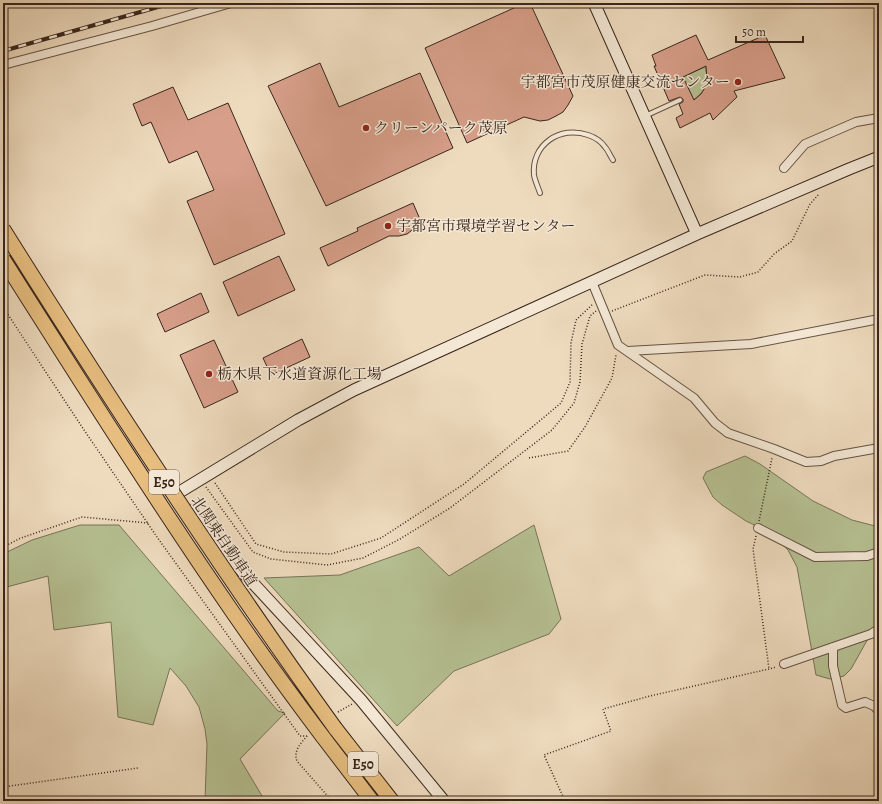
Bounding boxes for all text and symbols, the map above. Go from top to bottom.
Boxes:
scale bar [736,18,803,44]
text: 50 m [742,24,766,40]
place label: 宇都宮市茂原健康交流センター [521,72,730,92]
marker: 宇都宮市茂原健康交流センター [733,77,743,87]
place label: クリーンパーク茂原 [374,118,508,138]
marker: クリーンパーク茂原 [361,123,371,133]
place label: 宇都宮市環境学習センター [396,216,575,236]
marker: 宇都宮市環境学習センター [383,221,393,231]
place label: 栃木県下水道資源化工場 [217,364,382,384]
marker: 栃木県下水道資源化工場 [204,369,214,379]
road number: E50 [149,470,179,494]
street label: 北関東自動車道 [186,492,262,590]
road number: E50 [348,752,378,776]

